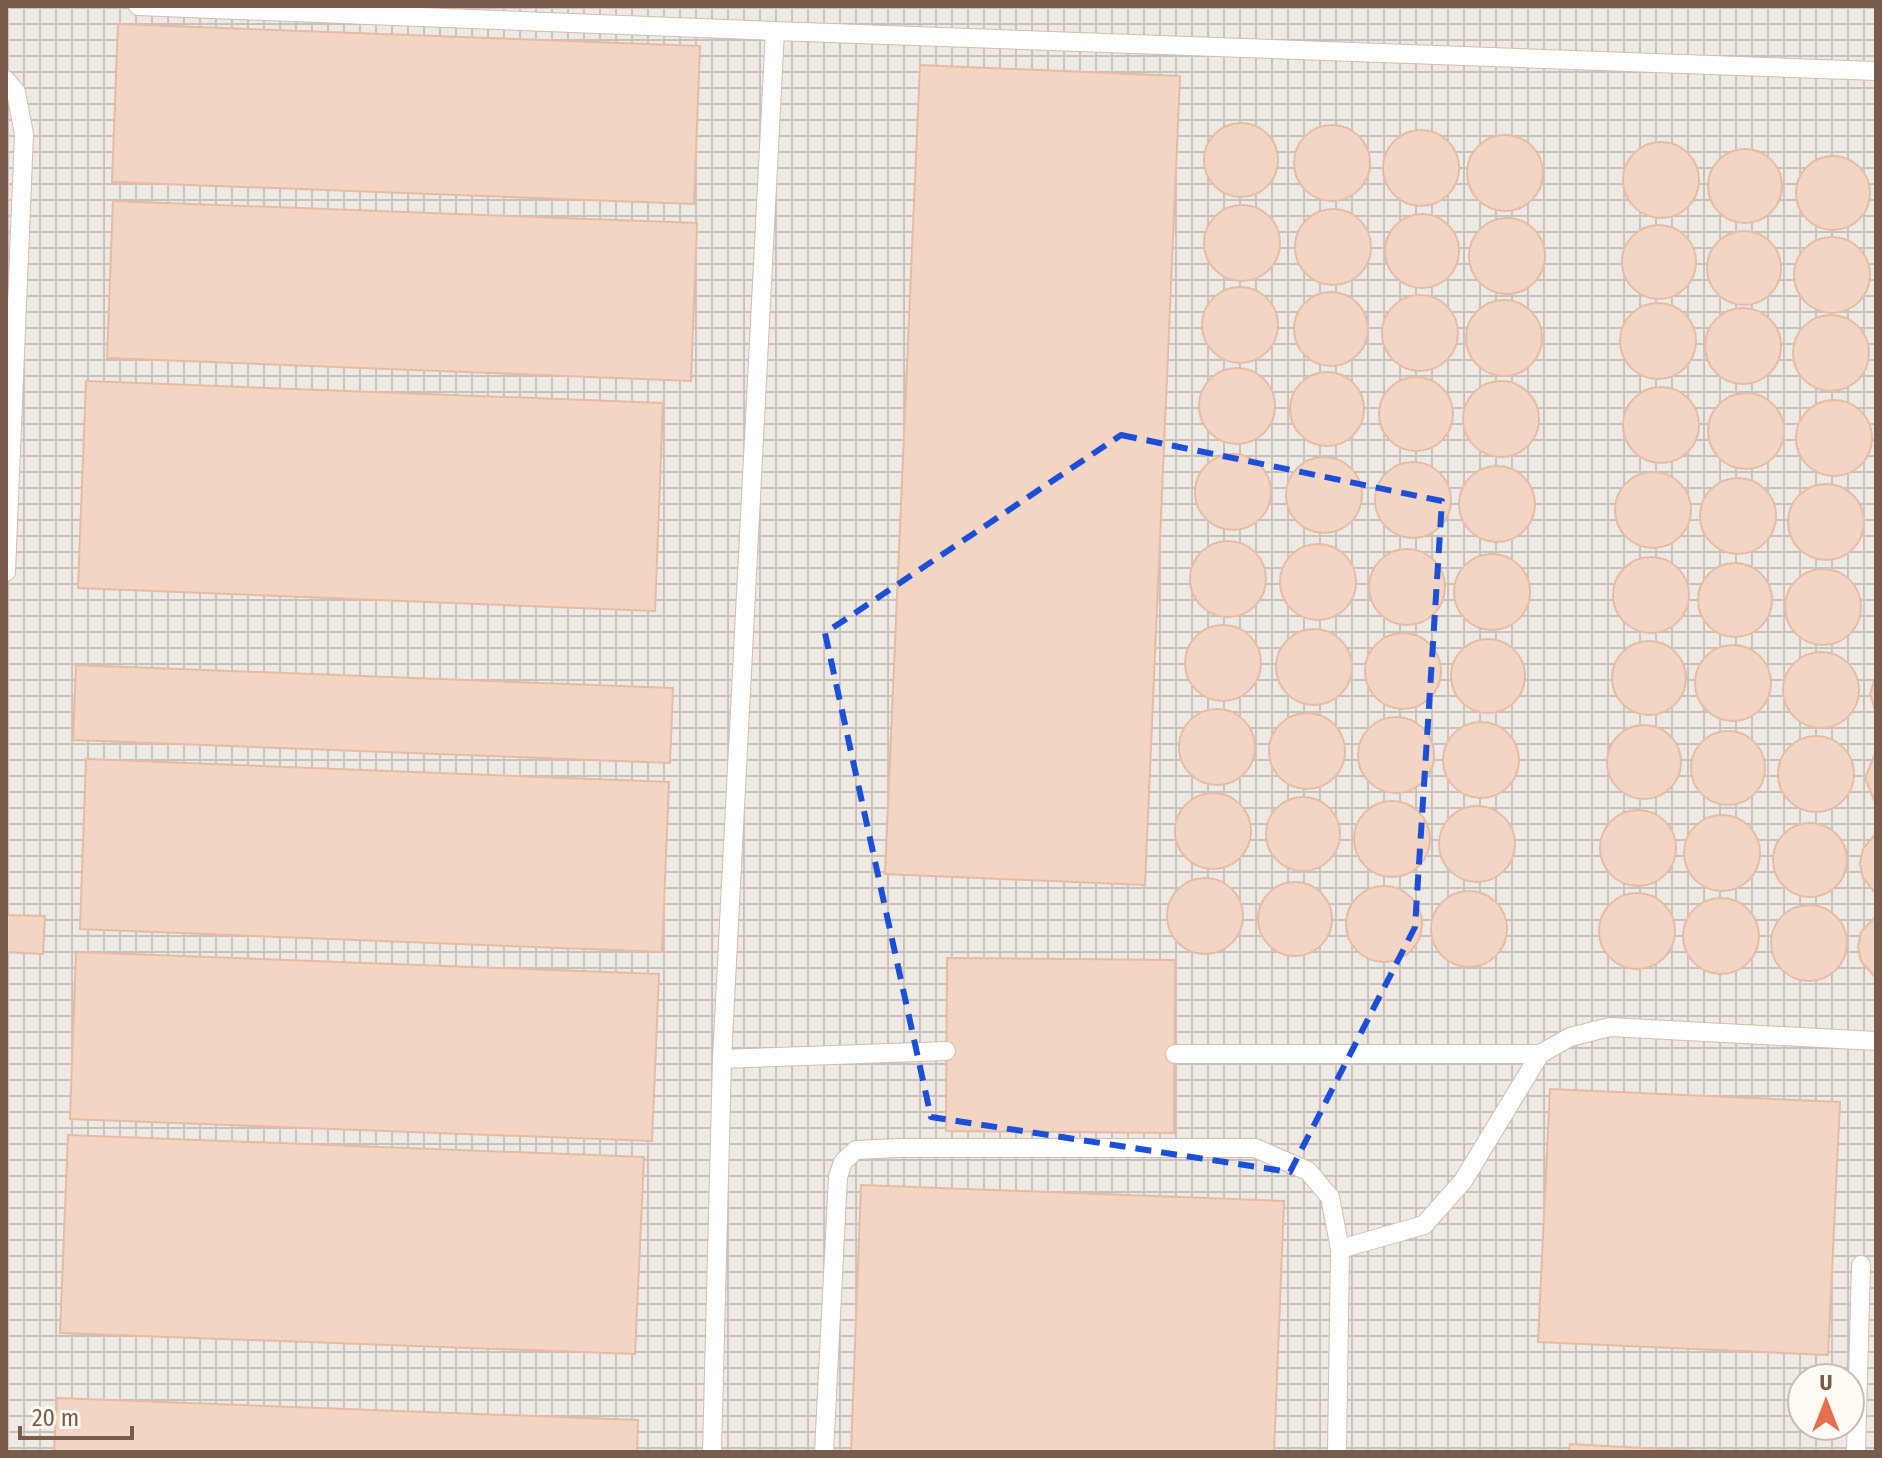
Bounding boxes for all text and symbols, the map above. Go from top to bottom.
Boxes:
north arrow [1786,1362,1866,1442]
text: U [1820,1369,1832,1396]
scale bar [20,1390,132,1440]
text: 20 m [32,1404,79,1432]

